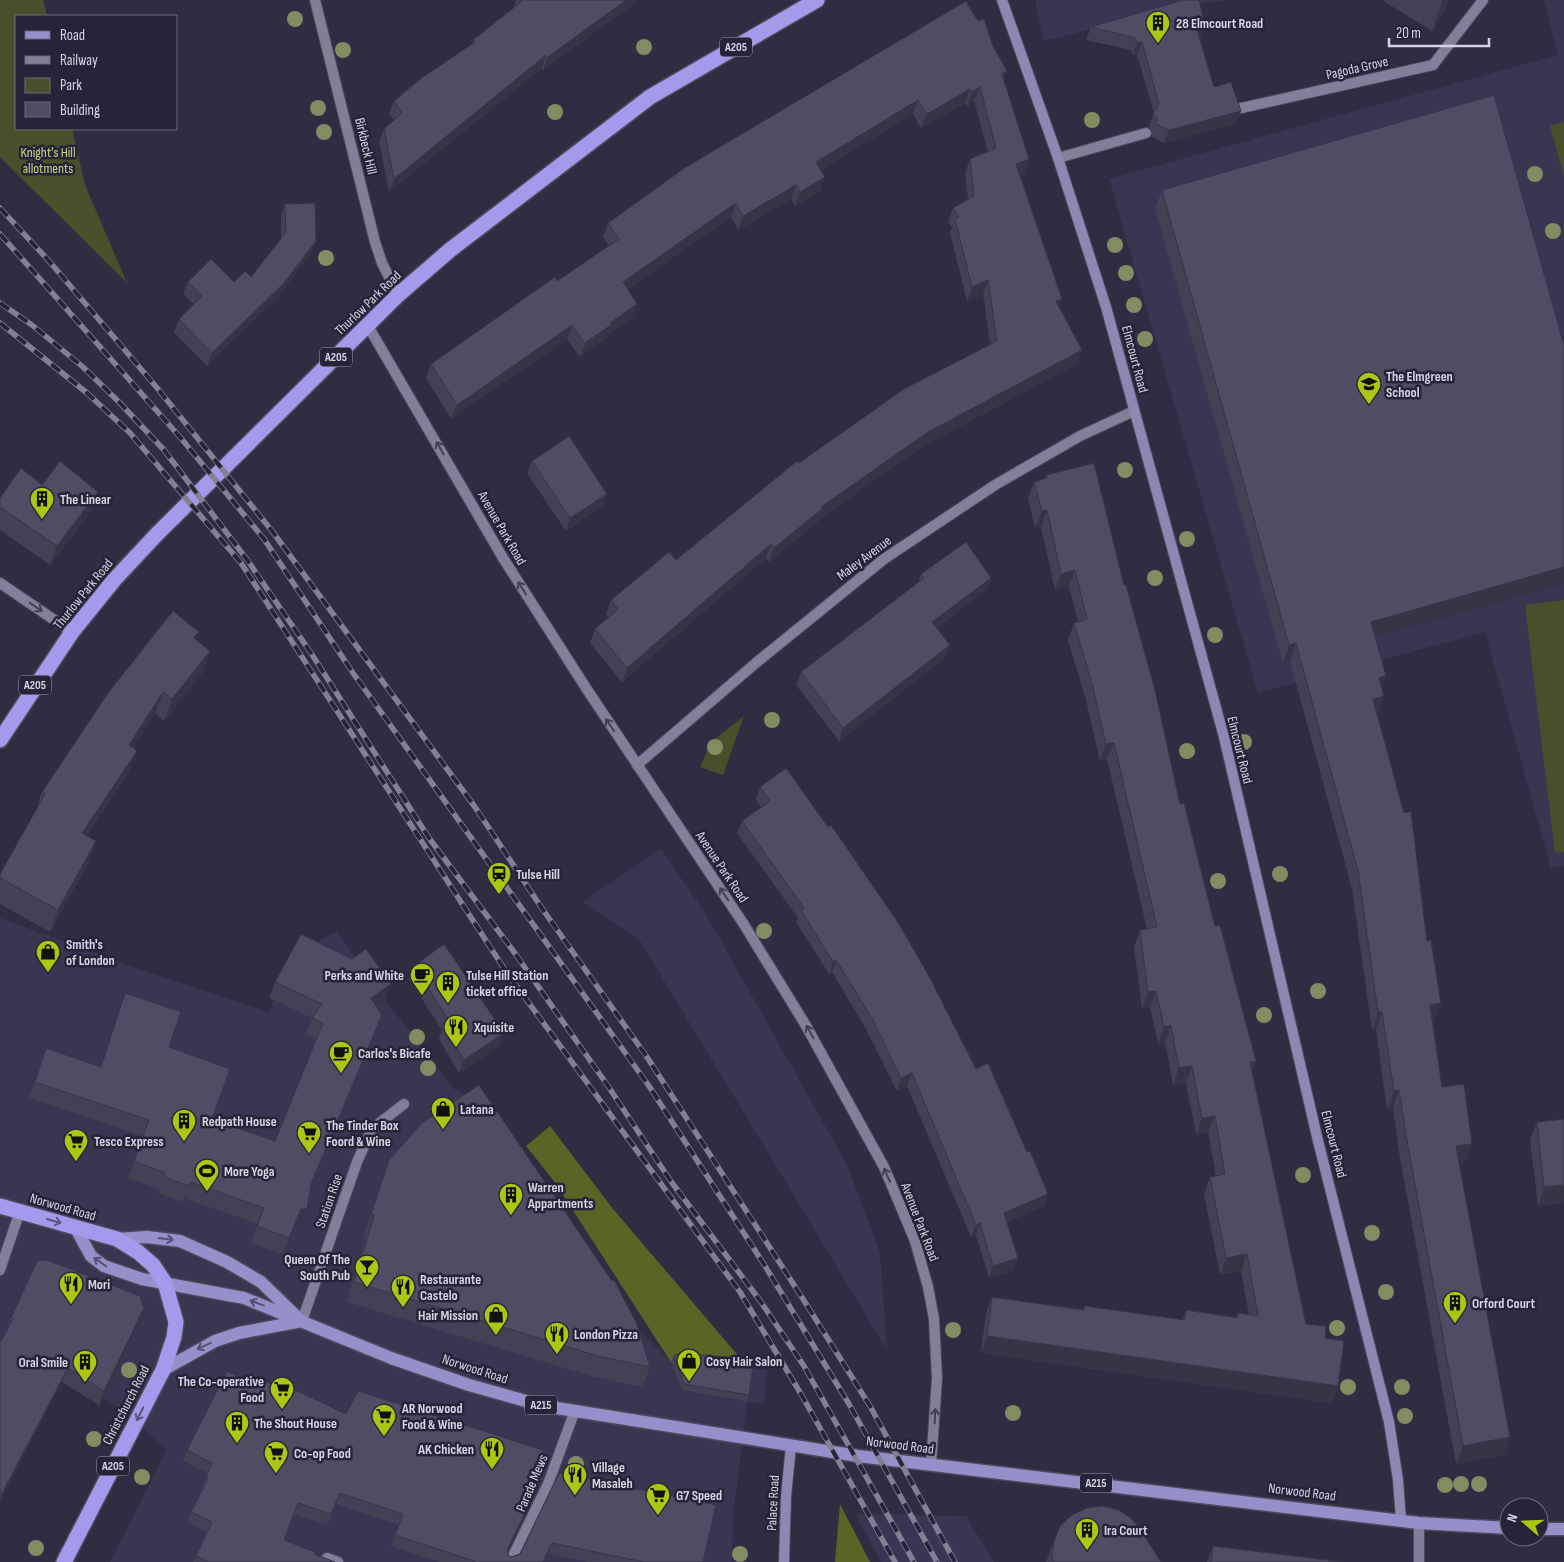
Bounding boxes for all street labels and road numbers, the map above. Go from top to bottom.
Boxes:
road number: A205 [720,38,752,56]
street label: Pagoda Grove [1324,53,1390,83]
street label: Birkbeck Hill [351,116,381,176]
street label: Thurlow Park Road [331,267,405,339]
street label: Elmcourt Road [1118,324,1152,394]
road number: A205 [320,348,352,367]
street label: Avenue Park Road [474,487,530,568]
street label: Maley Avenue [833,532,895,584]
street label: Thurlow Park Road [49,555,117,633]
road number: A205 [19,676,51,694]
street label: Elmcourt Road [1223,715,1257,785]
street label: Avenue Park Road [691,827,752,906]
street label: Elmcourt Road [1317,1109,1351,1179]
street label: Station Rise [312,1172,346,1230]
street label: Avenue Park Road [897,1180,943,1264]
street label: Norwood Road [28,1189,98,1225]
street label: Norwood Road [440,1350,510,1388]
street label: Christchurch Road [99,1362,153,1448]
road number: A215 [525,1396,557,1414]
street label: Norwood Road [865,1432,935,1458]
street label: Parade Mews [512,1452,552,1514]
road number: A205 [97,1456,129,1475]
road number: A215 [1080,1474,1112,1492]
street label: Palace Road [763,1475,783,1531]
street label: Norwood Road [1267,1479,1337,1505]

